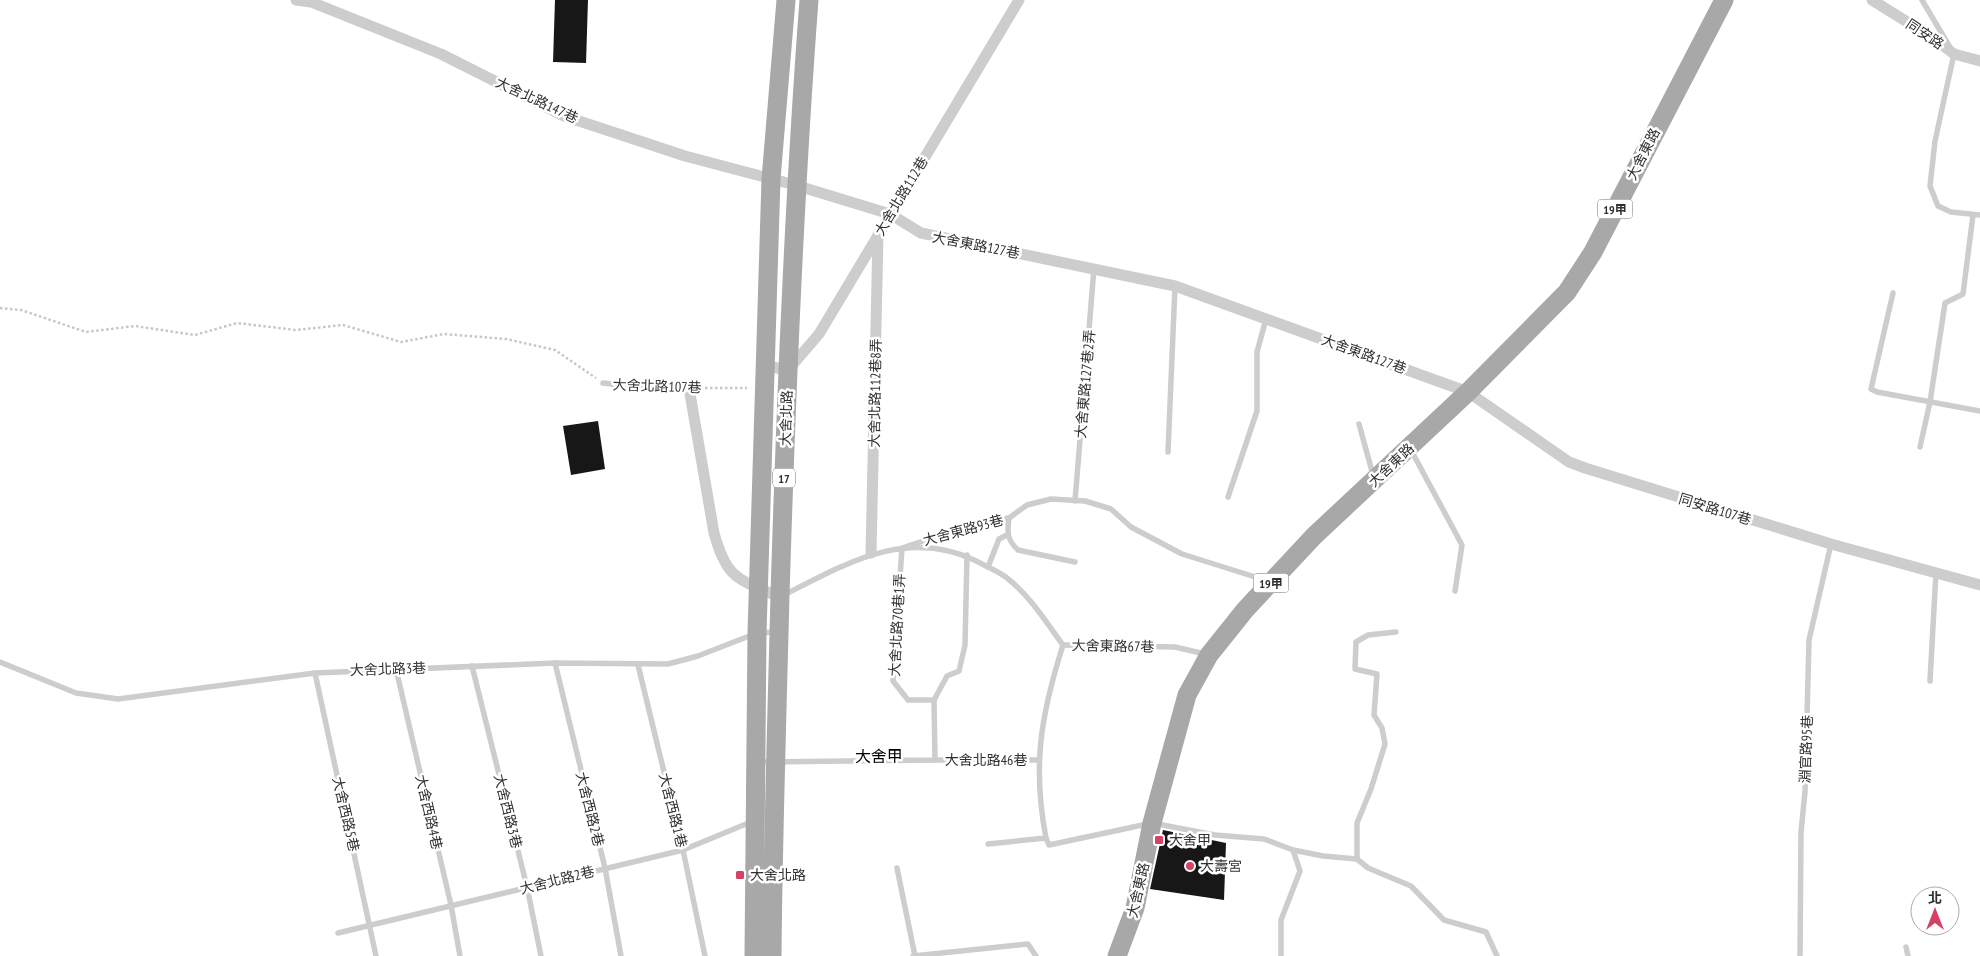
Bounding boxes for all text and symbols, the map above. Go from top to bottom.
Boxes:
street label: 同安路 [1903,15,1947,53]
street label: 大舍北路147巷 [493,73,581,127]
street label: 大舍東路 [1622,125,1664,183]
street label: 大舍北路112巷 [870,153,932,239]
road number: 19甲 [1598,200,1632,218]
street label: 大舍東路127巷 [931,228,1021,262]
street label: 大舍東路127巷2弄 [1071,329,1099,439]
street label: 大舍東路127巷 [1319,330,1409,378]
street label: 大舍北路112巷8弄 [865,338,885,448]
street label: 大舍北路107巷 [612,375,702,397]
street label: 大舍北路 [776,390,796,446]
street label: 大舍東路 [1364,439,1418,491]
road number: 17 [773,468,795,488]
street label: 同安路107巷 [1677,489,1753,529]
street label: 大舍東路93巷 [921,511,1005,549]
street label: 大舍北路70巷1弄 [885,573,909,677]
road number: 19甲 [1254,574,1288,592]
street label: 大舍東路67巷 [1072,636,1154,656]
street label: 大舍北路3巷 [350,659,426,679]
street label: 淵官路95巷 [1796,714,1816,784]
district label: 大舍甲 [855,746,903,766]
street label: 大舍北路46巷 [945,751,1027,769]
street label: 大舍西路2巷 [572,770,608,848]
street label: 大舍西路1巷 [655,771,691,849]
street label: 大舍西路3巷 [490,772,526,850]
street label: 大舍西路4巷 [412,773,446,851]
street label: 大舍西路5巷 [329,775,363,853]
place label: 大舍甲 [1169,831,1211,849]
marker: 大舍甲 [1153,834,1165,846]
place label: 大壽宮 [1200,857,1242,875]
marker: 大壽宮 [1184,860,1196,872]
street label: 大舍東路 [1123,861,1153,919]
street label: 大舍北路2巷 [518,862,596,898]
place label: 大舍北路 [750,866,806,884]
marker: 大舍北路 [734,869,746,881]
north arrow [1910,886,1960,936]
text: 北 [1928,889,1942,907]

